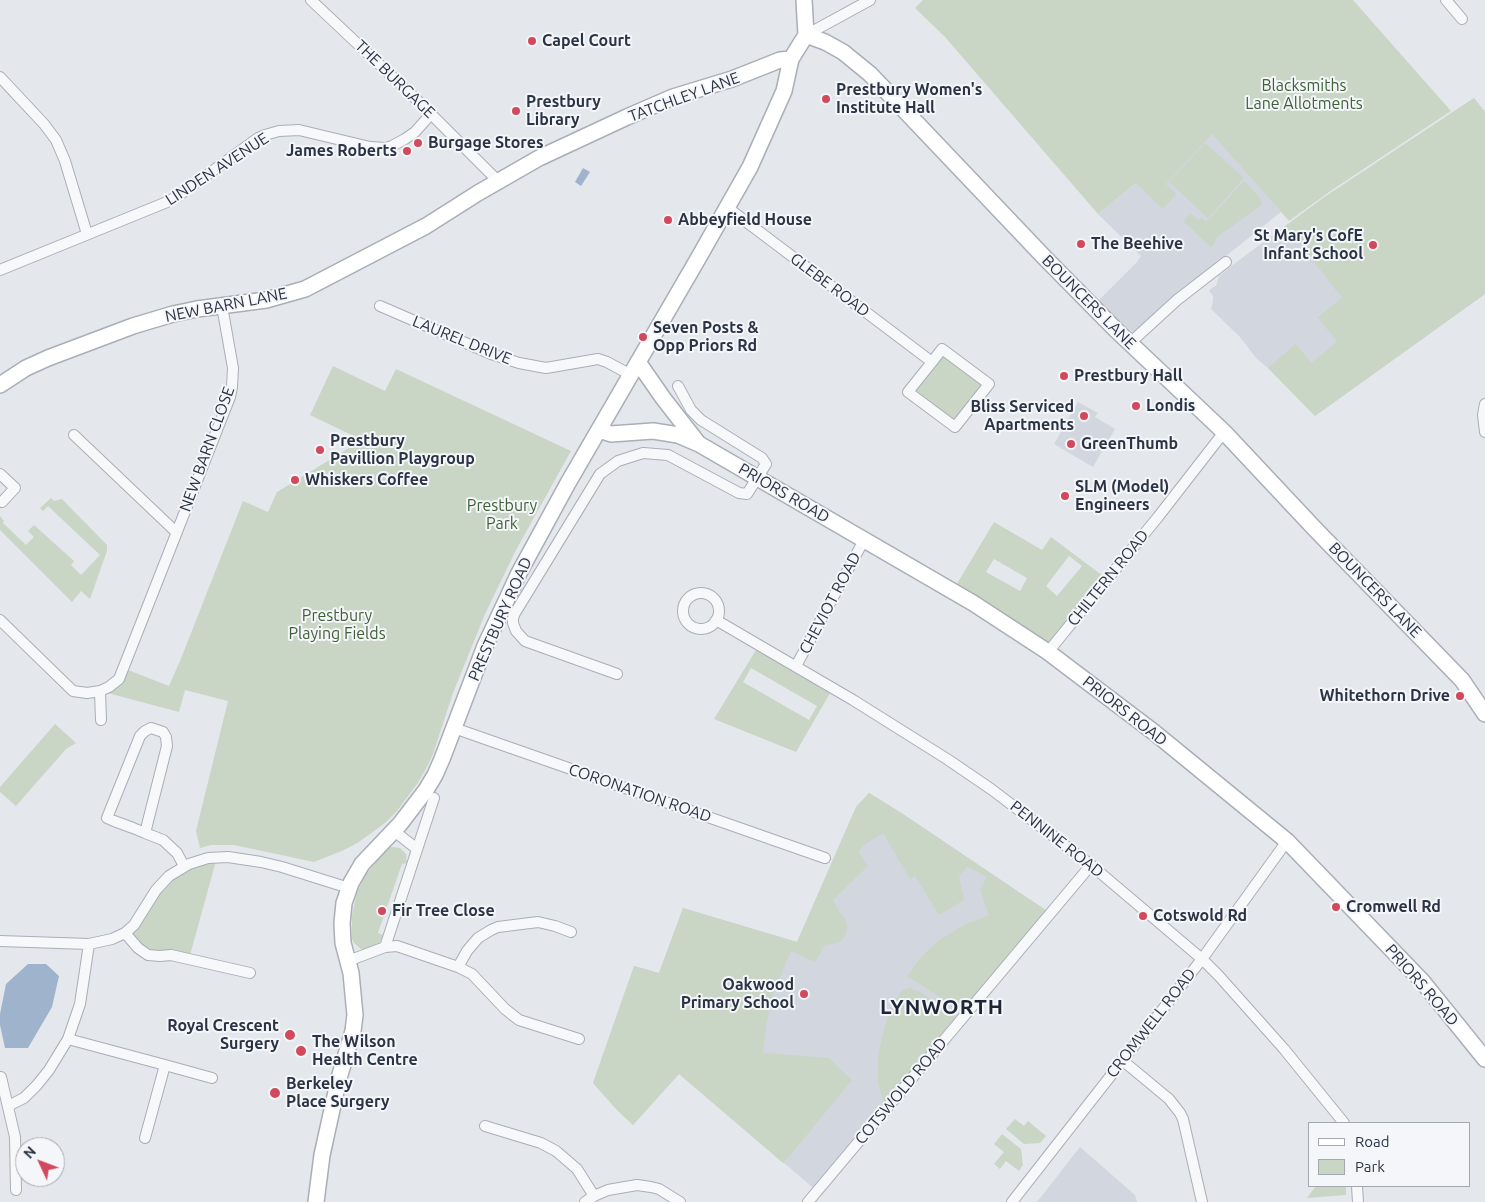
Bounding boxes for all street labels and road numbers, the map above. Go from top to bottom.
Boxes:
street label: THE BURGAGE [351,36,439,122]
street label: TATCHLEY LANE [626,68,742,126]
street label: LINDEN AVENUE [162,129,272,209]
street label: GLEBE ROAD [787,249,873,321]
street label: BOUNCERS LANE [1038,251,1140,353]
street label: NEW BARN LANE [163,284,289,326]
street label: LAUREL DRIVE [410,311,514,369]
street label: NEW BARN CLOSE [175,384,239,514]
street label: PRIORS ROAD [735,459,833,527]
street label: CHILTERN ROAD [1063,526,1153,630]
street label: BOUNCERS LANE [1325,538,1425,642]
street label: CHEVIOT ROAD [795,549,865,657]
street label: PRESTBURY ROAD [464,554,536,684]
street label: PRIORS ROAD [1079,672,1171,750]
street label: CORONATION ROAD [566,760,714,826]
street label: PENNINE ROAD [1006,797,1108,881]
street label: PRIORS ROAD [1381,940,1463,1030]
street label: CROMWELL ROAD [1102,964,1200,1082]
street label: COTSWOLD ROAD [851,1034,951,1148]

